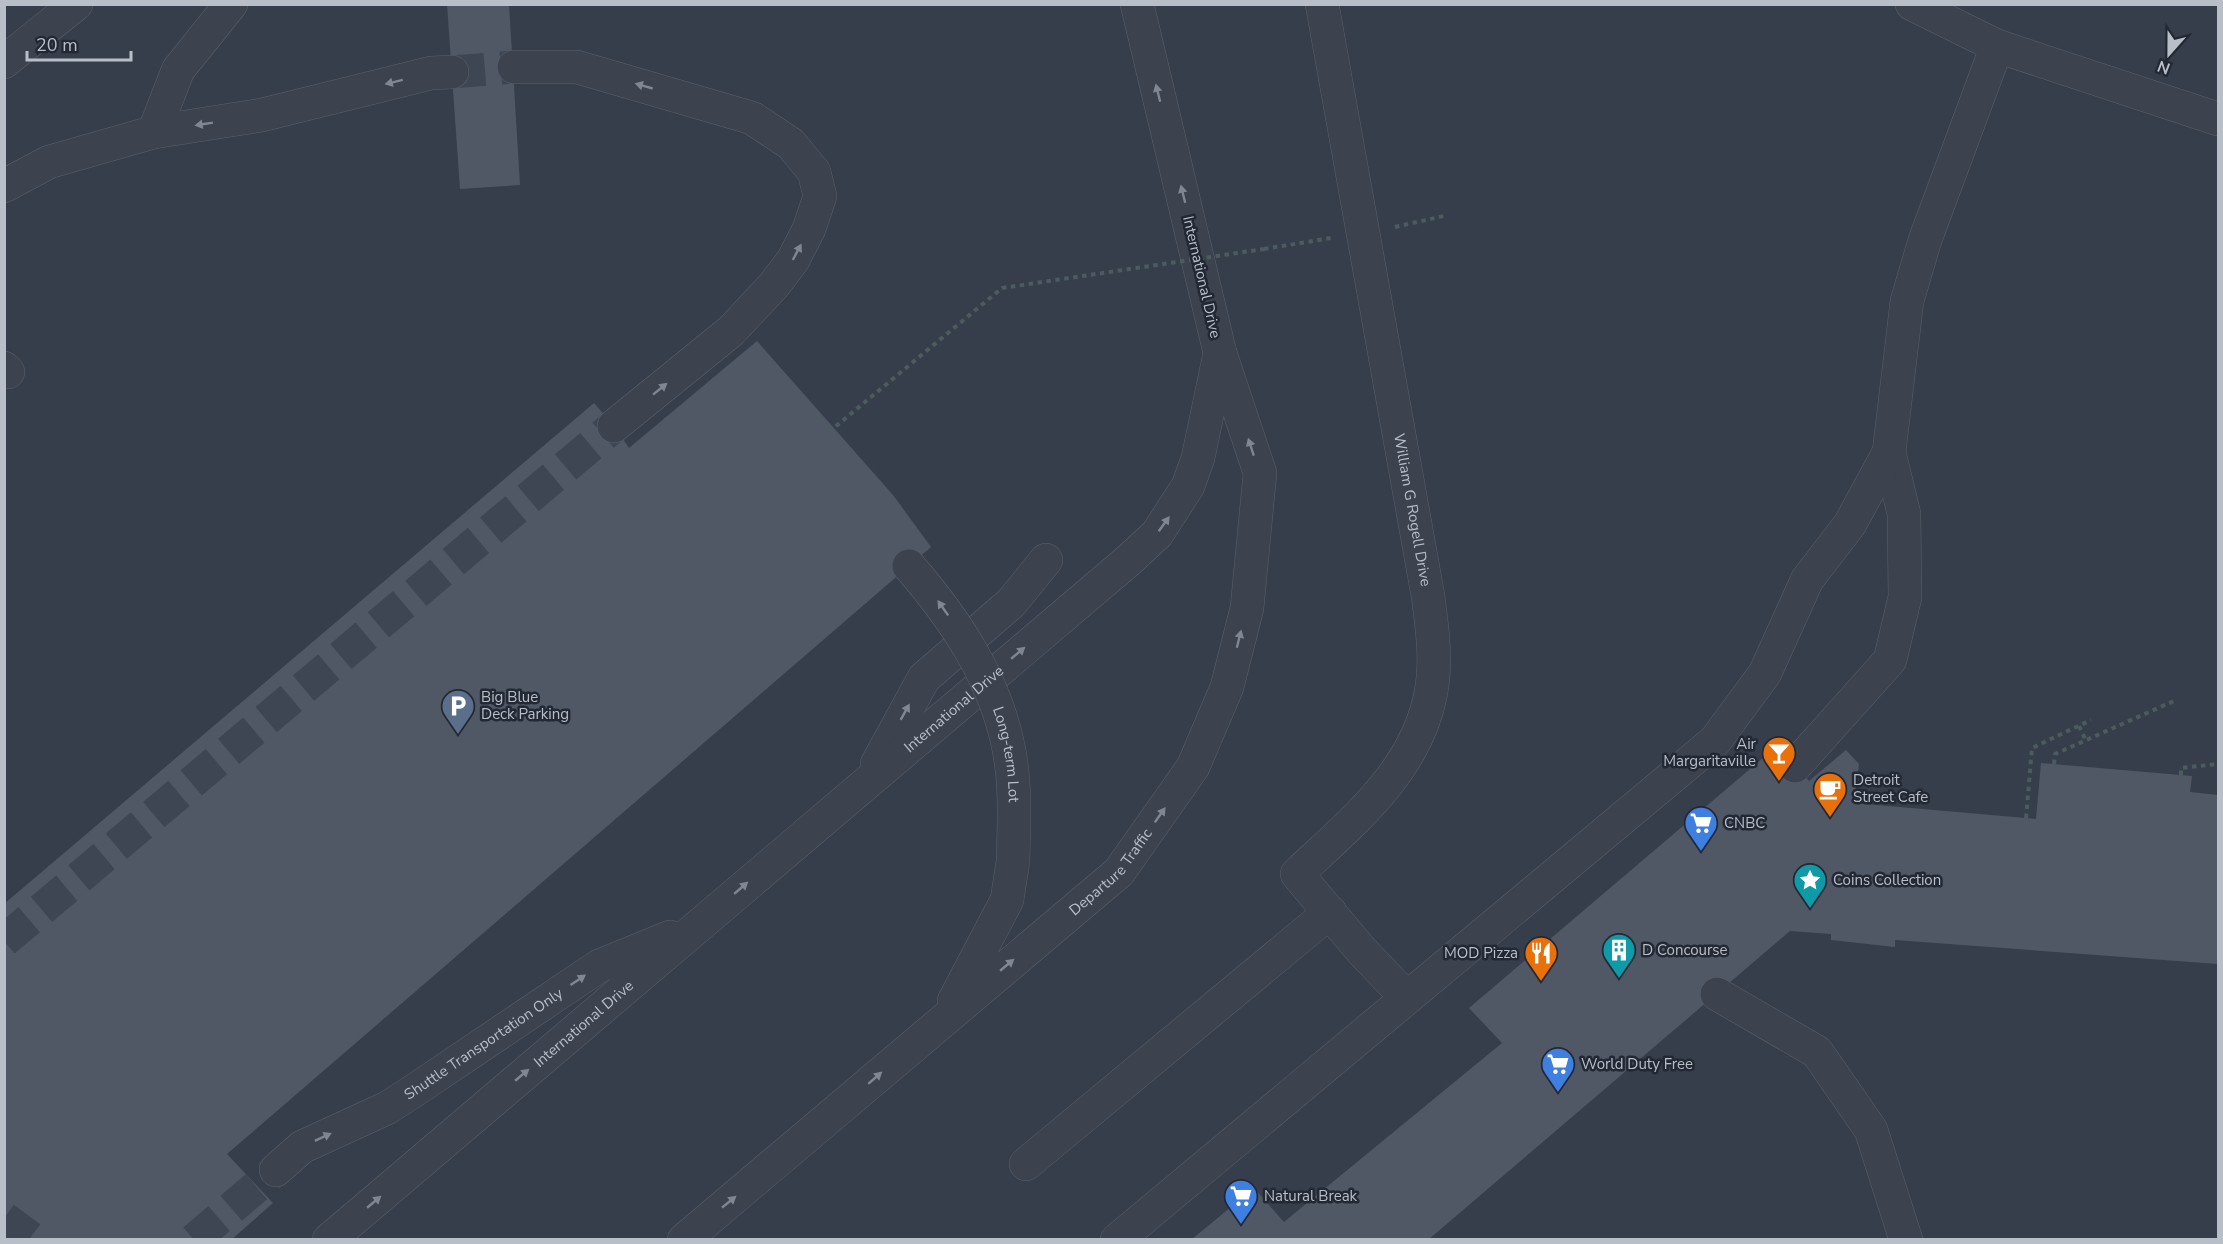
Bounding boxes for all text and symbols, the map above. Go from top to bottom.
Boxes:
scale bar [27,24,130,62]
north arrow [2139,24,2199,84]
text: 20 m [36,33,78,57]
text: N [2154,55,2174,79]
one-way arrow [385,78,403,88]
one-way arrow [635,80,653,90]
one-way arrow [1153,84,1163,103]
one-way arrow [195,120,214,129]
one-way arrow [1177,184,1187,203]
street label: International Drive [1178,214,1226,340]
one-way arrow [792,243,802,260]
one-way arrow [652,382,668,395]
street label: William G Rogell Drive [1389,432,1436,588]
one-way arrow [1246,438,1255,456]
one-way arrow [1158,516,1170,532]
one-way arrow [938,600,950,616]
one-way arrow [1235,629,1245,648]
one-way arrow [1010,647,1026,660]
street label: International Drive [900,661,1008,757]
place label: Big Blue Deck Parking [481,687,569,724]
parking icon: Big Blue Deck Parking [440,688,476,735]
one-way arrow [900,703,910,720]
street label: Long-term Lot [988,704,1024,803]
place label: Air Margaritaville [1663,734,1757,771]
bar icon: Air Margaritaville [1761,735,1797,782]
place label: Detroit Street Cafe [1853,770,1928,807]
cafe icon: Detroit Street Cafe [1812,771,1848,818]
supermarket icon: CNBC [1683,805,1719,852]
one-way arrow [1154,807,1166,823]
place label: CNBC [1724,813,1765,833]
street label: Departure Traffic [1065,824,1157,920]
place icon: Coins Collection [1792,862,1828,909]
place label: Coins Collection [1833,870,1941,890]
one-way arrow [733,882,748,895]
building icon: D Concourse [1601,932,1637,979]
restaurant icon: MOD Pizza [1523,935,1559,982]
place label: D Concourse [1642,940,1727,960]
place label: MOD Pizza [1444,943,1518,963]
one-way arrow [999,959,1015,972]
one-way arrow [570,975,586,986]
street label: International Drive [529,976,638,1072]
street label: Shuttle Transportation Only [400,983,567,1104]
supermarket icon: World Duty Free [1540,1046,1576,1093]
place label: World Duty Free [1581,1054,1693,1074]
one-way arrow [514,1069,529,1082]
one-way arrow [867,1072,882,1085]
one-way arrow [315,1133,332,1142]
supermarket icon: Natural Break [1223,1178,1259,1225]
place label: Natural Break [1264,1186,1358,1206]
one-way arrow [366,1195,382,1208]
one-way arrow [721,1196,737,1209]

